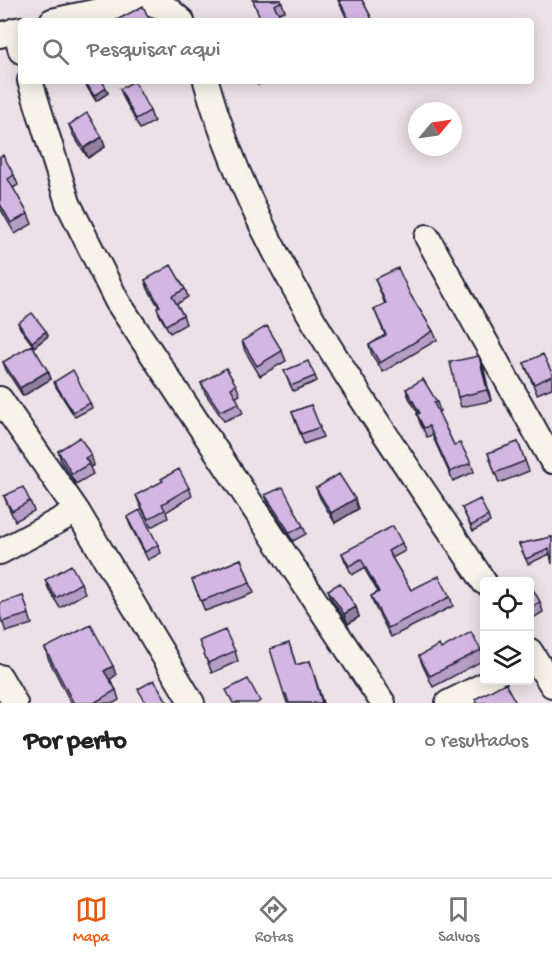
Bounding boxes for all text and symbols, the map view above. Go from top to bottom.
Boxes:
search box [18,18,534,84]
icon: search [39,35,72,68]
text: Pesquisar aqui [87,38,221,64]
north arrow [408,102,462,156]
map controls [480,577,534,685]
button: locate [480,577,534,631]
button: layers [480,631,534,685]
text: Por perto [24,727,127,758]
text: 0 resultados [425,731,528,754]
tab: Mapa [73,893,109,948]
tab: Rotas [255,893,293,948]
tab: Salvos [438,893,479,948]

